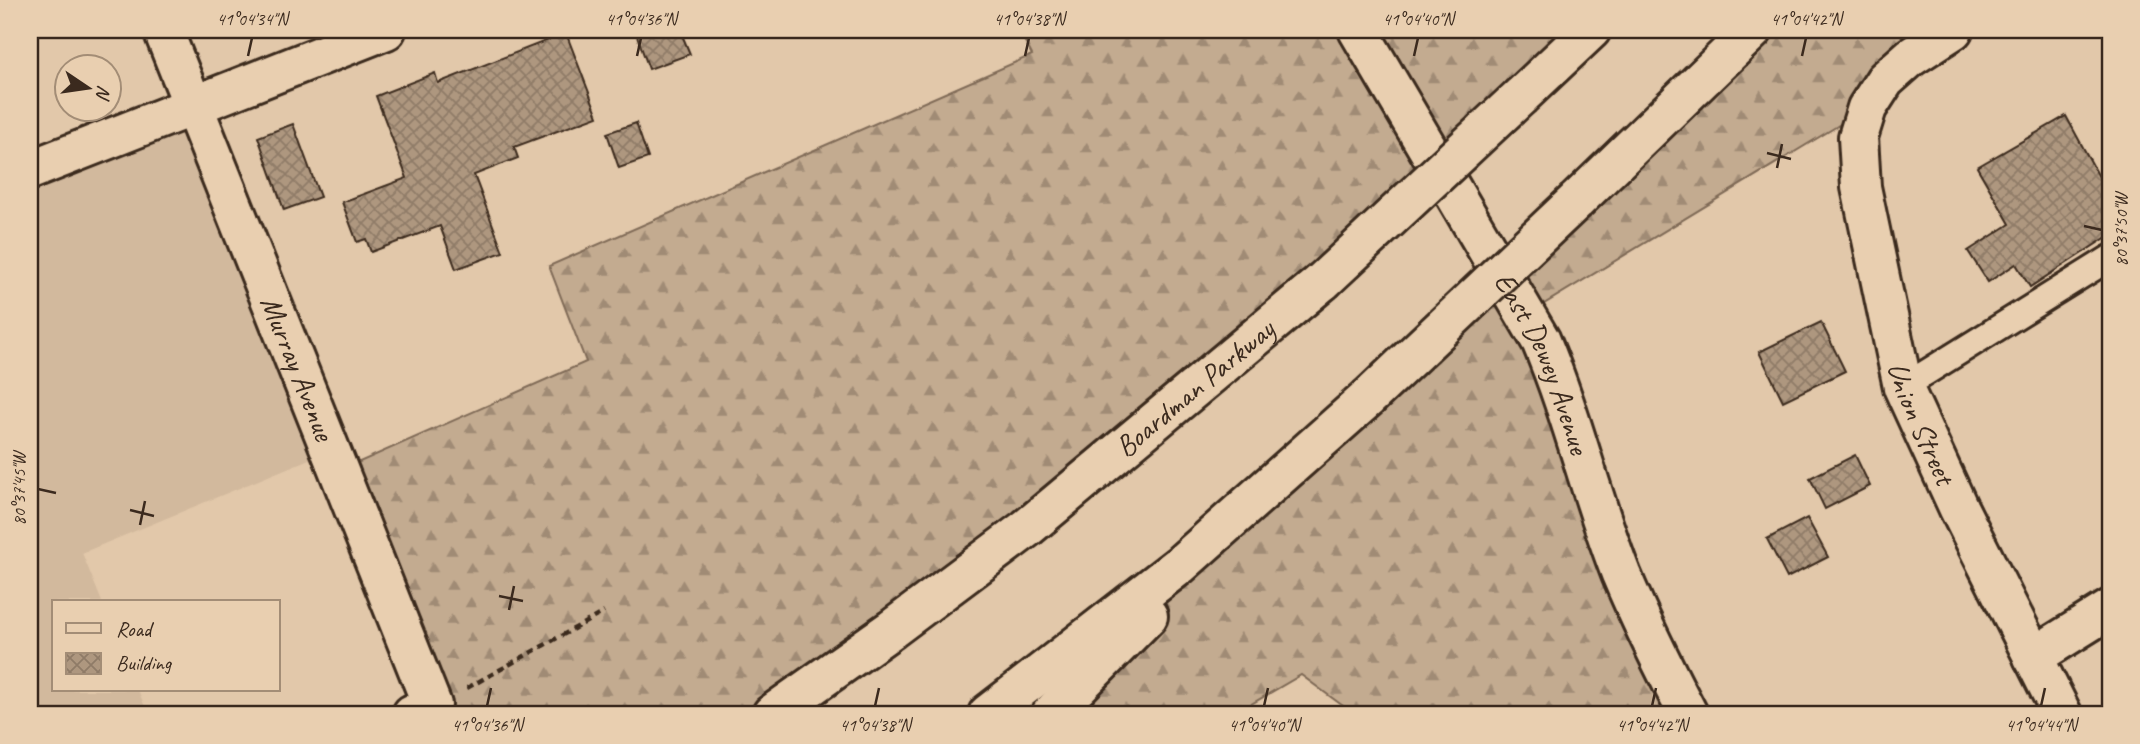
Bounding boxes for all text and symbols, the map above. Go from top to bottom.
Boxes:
text: 41°04'34"N [217,8,291,30]
text: 41°04'36"N [606,8,680,30]
text: 41°04'38"N [994,8,1068,30]
text: 41°04'40"N [1383,8,1457,30]
text: 41°04'42"N [1771,8,1845,30]
north arrow [52,52,122,122]
text: N [90,83,117,103]
text: 80°37'50"W [2110,190,2132,267]
street label: East Dewey Avenue [1486,265,1599,461]
street label: Murray Avenue [252,290,344,448]
street label: Boardman Parkway [1107,310,1283,466]
street label: Union Street [1879,359,1965,493]
text: 80°37'45"W [8,449,30,526]
legend [52,600,280,692]
text: Road [116,616,155,642]
text: Building [116,650,173,676]
text: 41°04'36"N [452,714,526,736]
text: 41°04'38"N [840,714,914,736]
text: 41°04'40"N [1229,714,1303,736]
text: 41°04'42"N [1617,714,1691,736]
text: 41°04'44"N [2006,714,2080,736]

